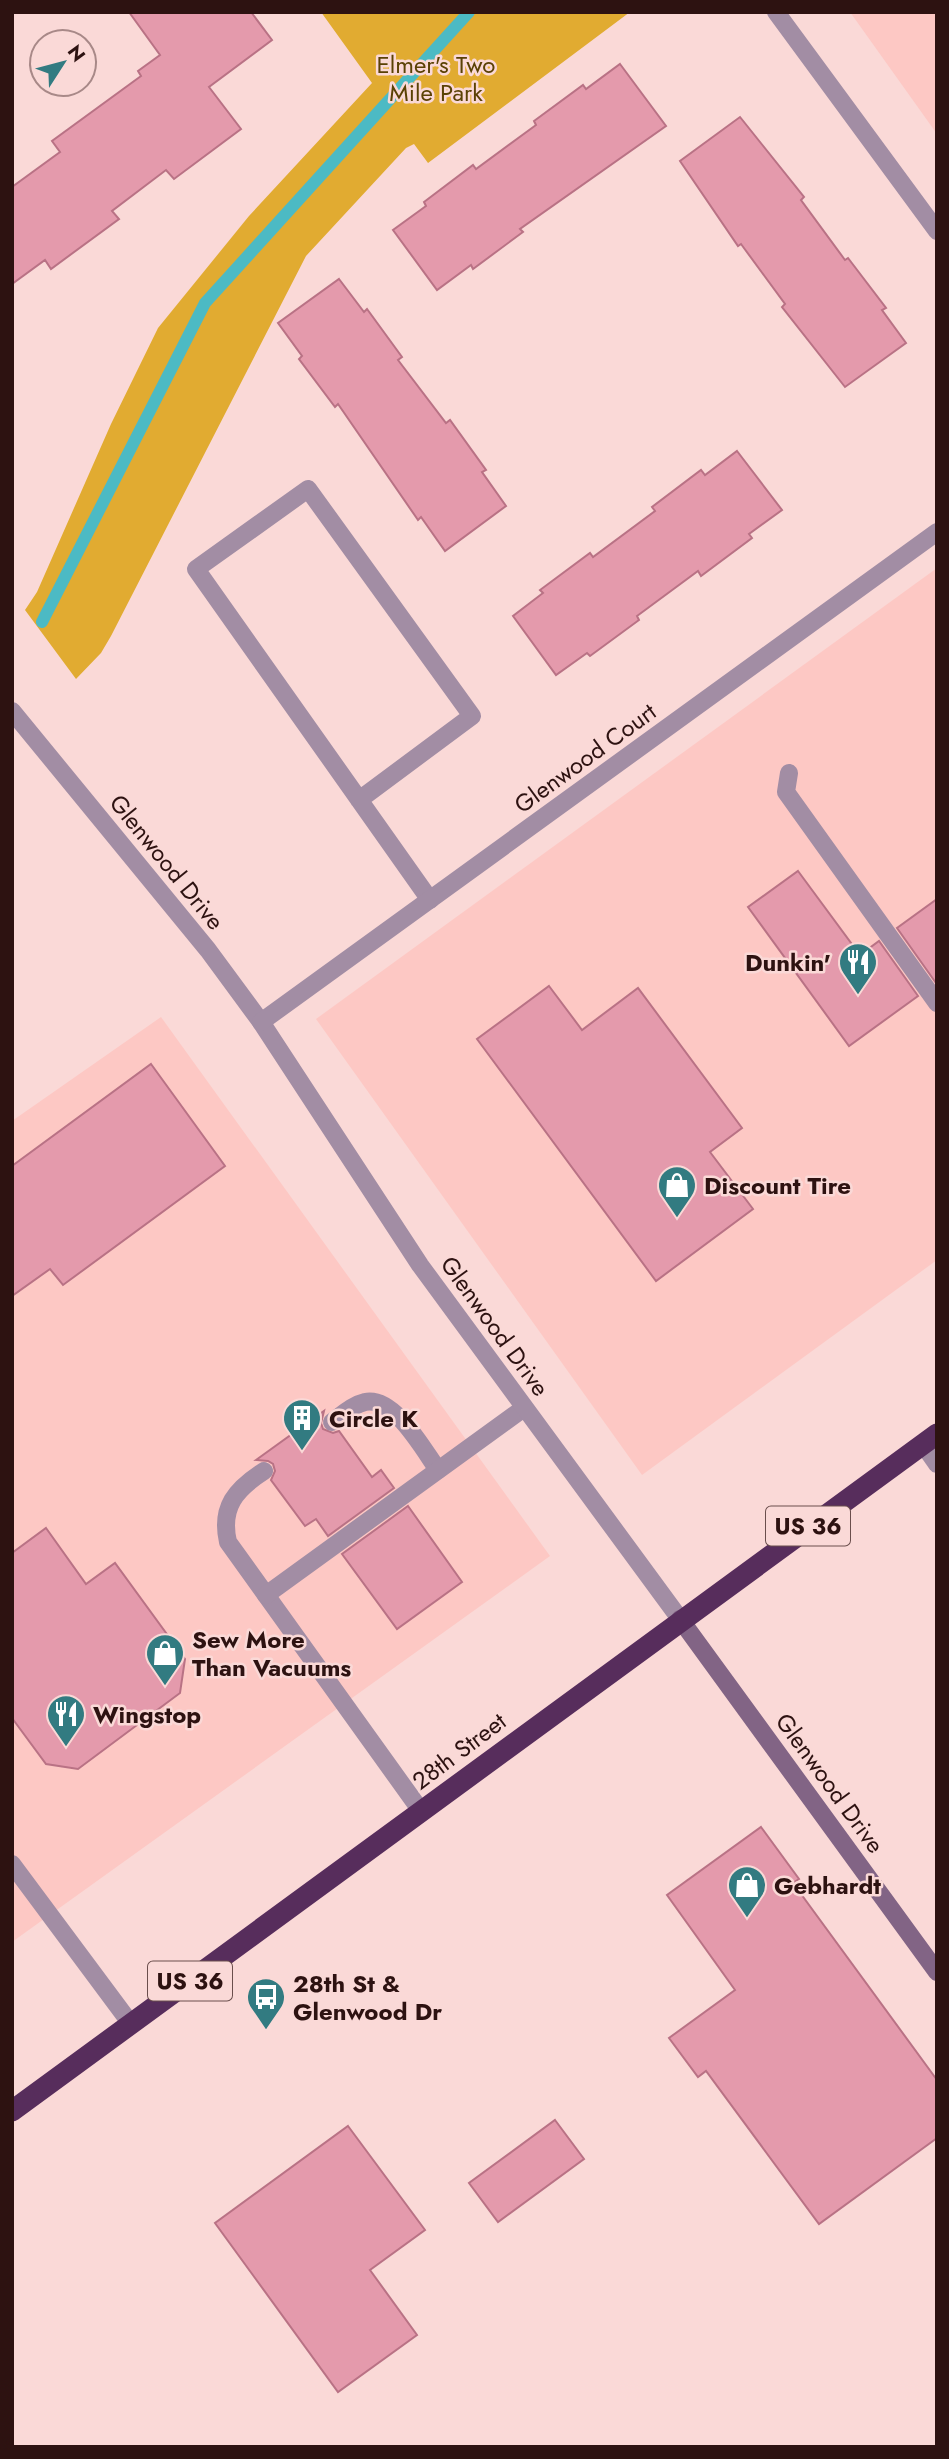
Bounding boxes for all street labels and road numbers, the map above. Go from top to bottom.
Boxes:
street label: Glenwood Court [507,694,663,822]
street label: Glenwood Drive [101,787,233,937]
street label: Glenwood Drive [432,1249,558,1403]
road number: US 36 [766,1506,850,1546]
street label: 28th Street [405,1704,513,1798]
street label: Glenwood Drive [767,1706,893,1860]
road number: US 36 [148,1962,232,2000]

